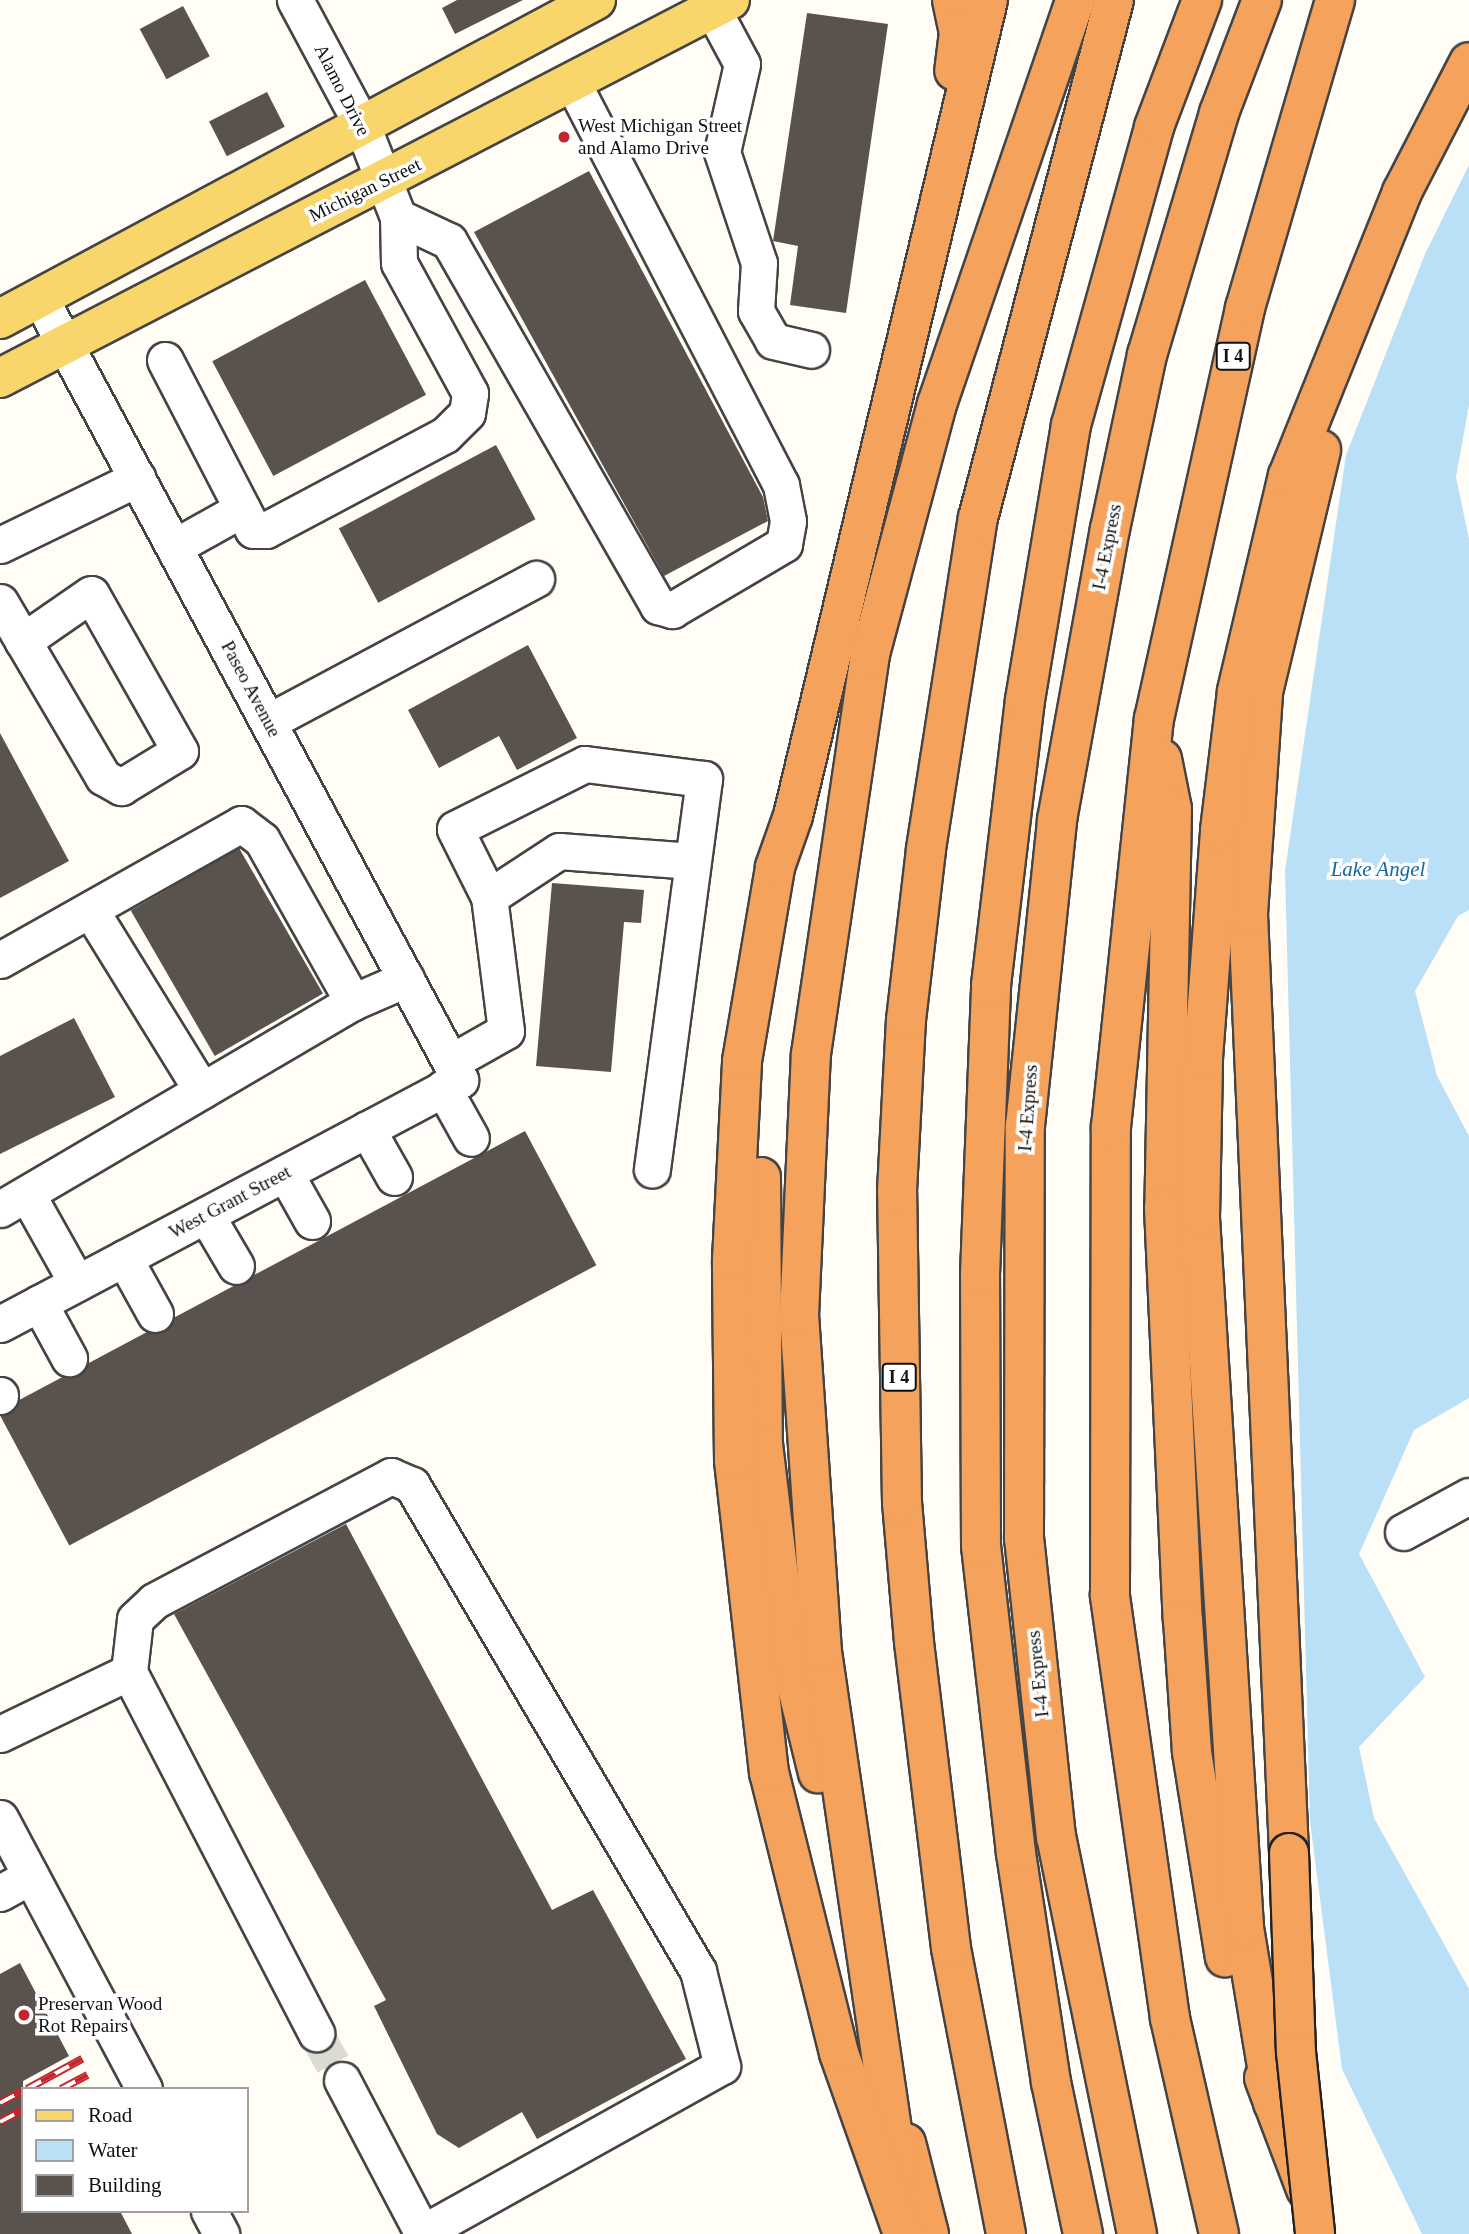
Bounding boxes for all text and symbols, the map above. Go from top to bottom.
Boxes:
street label: Alamo Drive [309,40,375,140]
place label: West Michigan Street and Alamo Drive [578,115,742,159]
marker: West Michigan Street and Alamo Drive [556,129,572,145]
street label: Michigan Street [305,153,425,227]
road number: I 4 [1216,342,1250,370]
street label: I-4 Express [1088,502,1126,592]
street label: Paseo Avenue [216,637,286,741]
water label: Lake Angel [1330,856,1426,882]
street label: I-4 Express [1014,1064,1042,1152]
street label: West Grant Street [165,1160,295,1244]
road number: I 4 [881,1362,916,1392]
street label: I-4 Express [1022,1630,1054,1718]
place label: Preservan Wood Rot Repairs [38,1993,163,2037]
marker: Preservan Wood Rot Repairs [16,2007,32,2023]
legend [21,2087,248,2213]
text: Road [88,2103,132,2127]
text: Water [88,2138,138,2162]
text: Building [88,2173,162,2197]

